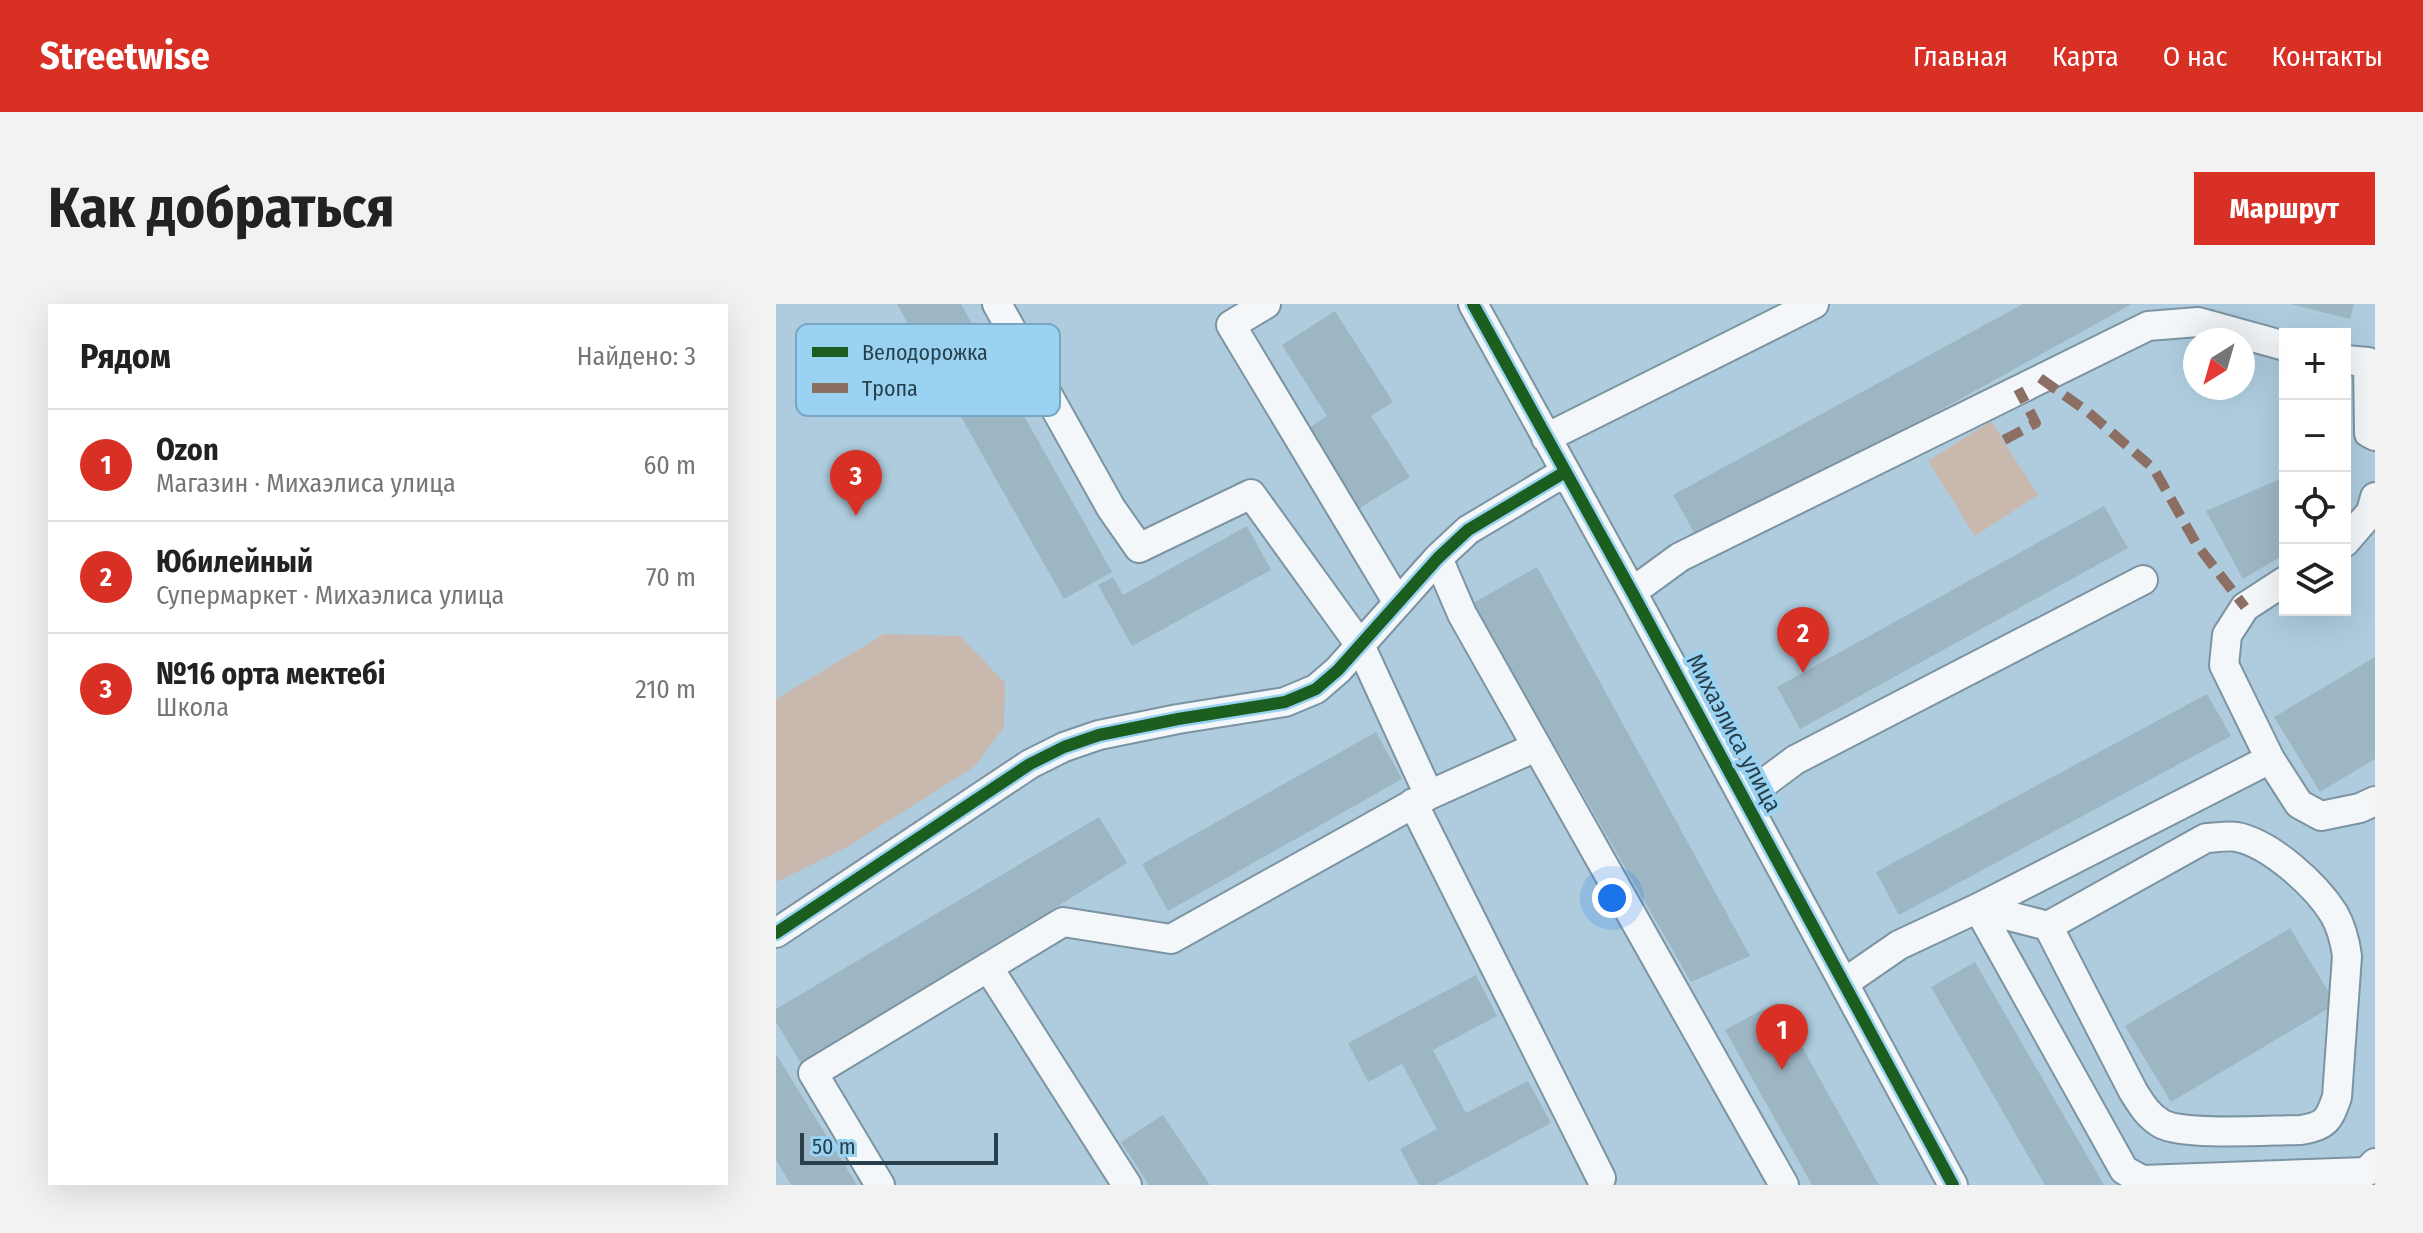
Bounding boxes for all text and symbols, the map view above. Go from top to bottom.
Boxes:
text: Streetwise [40,33,210,79]
text: Главная [1913,40,2008,73]
text: Карта [2052,40,2119,73]
text: О нас [2163,40,2228,73]
text: Контакты [2272,40,2383,73]
button: Маршрут [2194,172,2375,245]
text: Как добраться [48,175,394,242]
legend [796,324,1060,416]
north arrow [2183,328,2255,400]
map controls [2279,328,2351,616]
button: + [2279,328,2351,400]
text: Рядом [80,336,171,377]
text: Велодорожка [862,339,988,366]
text: Найдено: 3 [577,341,696,372]
text: Тропа [862,375,918,402]
button: − [2279,400,2351,472]
text: Ozon [156,432,219,468]
text: 1 [101,450,112,481]
text: 60 m [643,450,696,481]
pin: 3 [830,450,882,516]
text: Магазин · Михаэлиса улица [156,468,456,499]
button: locate [2279,472,2351,544]
text: Юбилейный [156,544,313,580]
button: layers [2279,544,2351,616]
text: 2 [100,562,112,593]
text: 70 m [646,562,696,593]
text: Супермаркет · Михаэлиса улица [156,580,504,611]
pin: 2 [1777,607,1829,673]
street label: Михаэлиса улица [1681,649,1787,817]
text: №16 орта мектебі [156,656,386,692]
text: 3 [100,674,112,705]
text: 210 m [635,674,696,705]
text: Школа [156,692,229,723]
your location [1592,878,1632,918]
pin: 1 [1756,1004,1808,1070]
scale bar [800,1129,998,1165]
text: 50 m [812,1133,856,1160]

